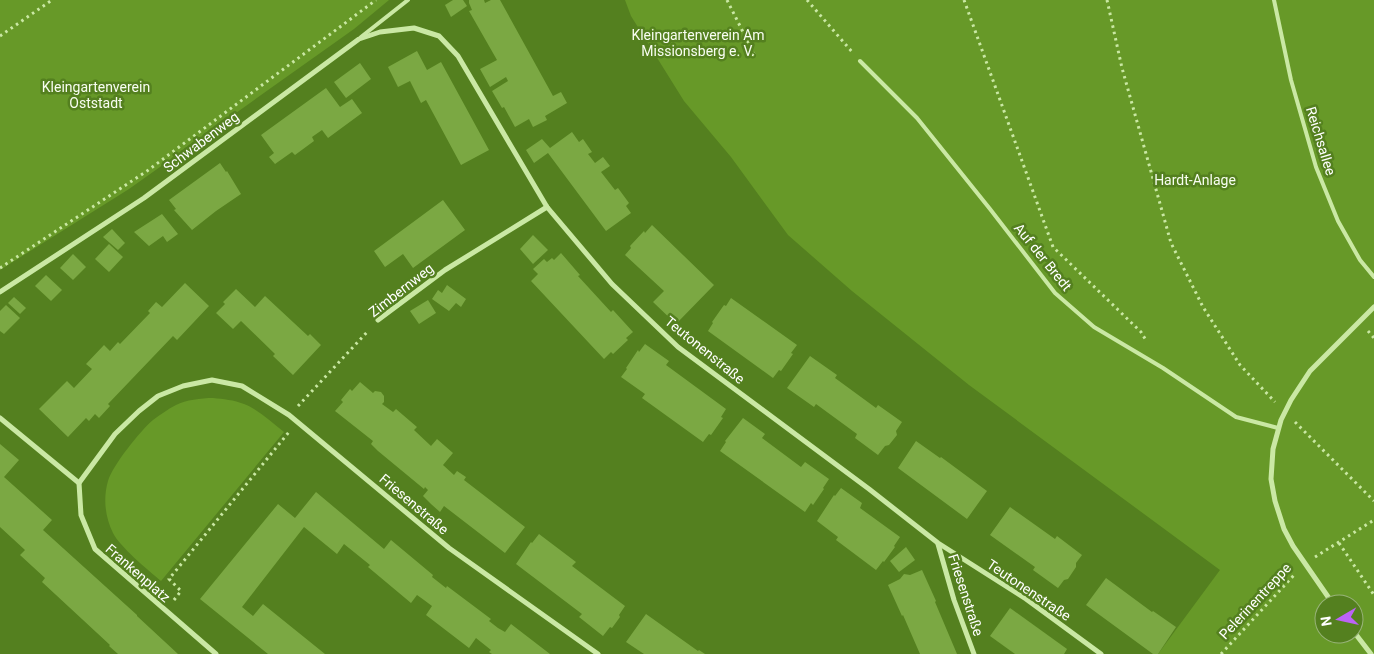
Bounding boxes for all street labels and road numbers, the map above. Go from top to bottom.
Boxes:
street label: Reichsallee [1303,105,1339,177]
street label: Schwabenweg [160,108,242,176]
street label: Auf der Bredt [1011,220,1075,294]
street label: Zimbernweg [365,260,437,320]
street label: Teutonenstraße [662,313,748,387]
street label: Friesenstraße [376,471,452,537]
street label: Frankenplatz [103,541,173,605]
street label: Friesenstraße [945,552,987,638]
street label: Teutonenstraße [984,556,1074,624]
street label: Pelerinentreppe [1216,560,1294,642]

